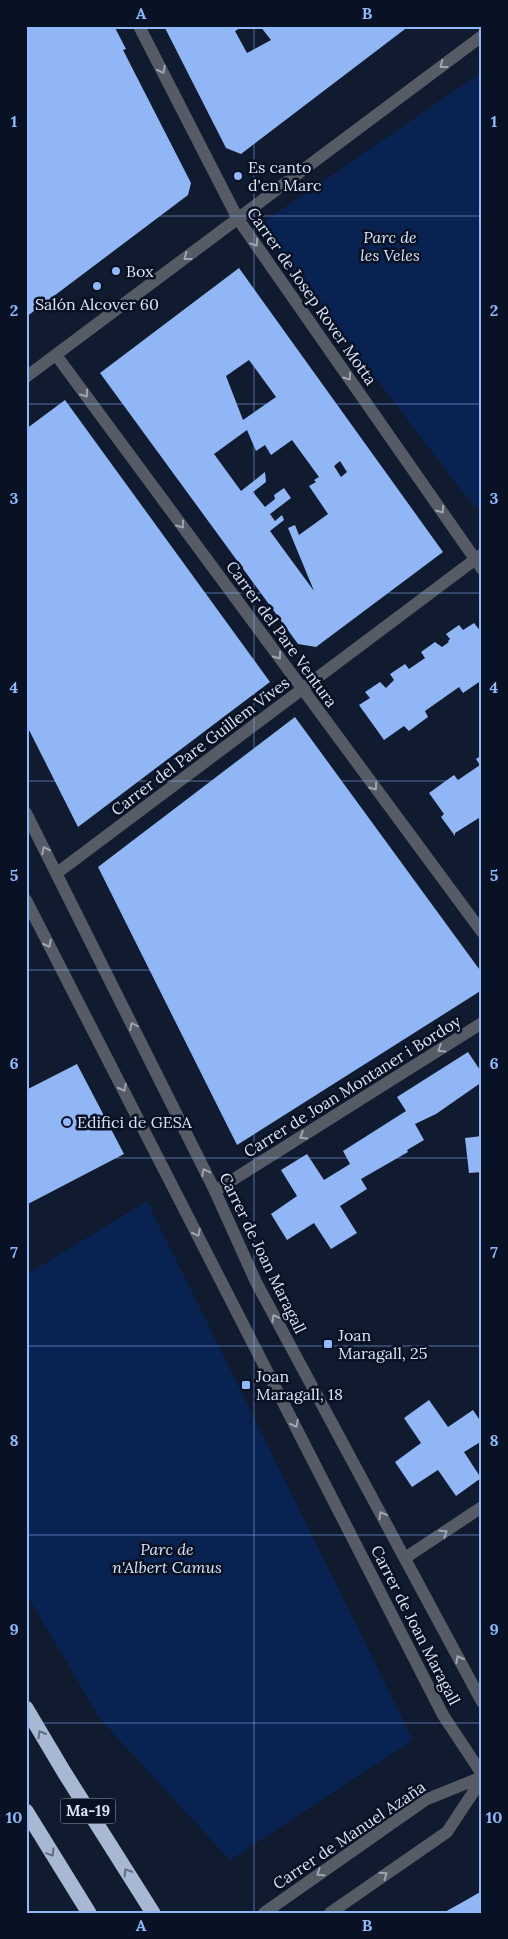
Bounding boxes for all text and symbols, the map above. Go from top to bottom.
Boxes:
text: A [136,3,147,23]
text: B [362,3,373,23]
one-way arrow [440,60,449,68]
one-way arrow [156,64,166,73]
text: 1 [11,111,17,131]
text: 1 [491,111,497,131]
place label: Es canto d'en Marc [248,157,322,195]
marker: Es canto d'en Marc [232,170,244,182]
street label: Carrer de Josep Rover Motta [243,203,381,389]
park label: Parc de les Veles [360,227,420,265]
one-way arrow [249,238,258,247]
one-way arrow [183,251,193,260]
place label: Box [126,261,154,281]
marker: Box [110,265,122,277]
marker: Salón Alcover 60 [91,280,103,292]
place label: Salón Alcover 60 [35,294,159,314]
text: 2 [10,300,18,320]
text: 2 [490,300,498,320]
one-way arrow [342,371,351,381]
one-way arrow [79,388,88,398]
text: 3 [10,488,19,508]
text: 3 [490,488,499,508]
one-way arrow [435,504,444,514]
one-way arrow [176,519,184,528]
street label: Carrer del Pare Ventura [222,557,342,711]
one-way arrow [272,650,281,660]
street label: Carrer del Pare Guillem Vives [107,672,293,820]
text: 4 [10,677,19,697]
text: 4 [490,677,499,697]
one-way arrow [369,781,377,790]
one-way arrow [41,846,51,855]
text: 5 [10,865,19,885]
text: 5 [490,865,499,885]
one-way arrow [42,939,52,948]
street label: Carrer de Joan Montaner i Bordoy [240,1010,465,1161]
one-way arrow [129,1022,139,1031]
one-way arrow [437,1043,446,1053]
text: 6 [9,1053,19,1073]
text: 6 [489,1053,499,1073]
one-way arrow [117,1083,127,1092]
place label: Edifici de GESA [77,1112,193,1132]
marker: Edifici de GESA [61,1116,73,1128]
one-way arrow [299,1130,309,1139]
one-way arrow [201,1168,212,1177]
street label: Carrer de Joan Maragall [215,1169,311,1337]
one-way arrow [191,1228,201,1237]
text: 7 [10,1242,18,1262]
text: 7 [490,1242,498,1262]
one-way arrow [272,1315,282,1324]
place label: Joan Maragall, 25 [337,1325,427,1363]
marker: Joan Maragall, 25 [322,1338,334,1350]
place label: Joan Maragall, 18 [255,1366,343,1404]
marker: Joan Maragall, 18 [240,1379,252,1391]
one-way arrow [289,1419,299,1428]
text: 8 [9,1430,19,1450]
text: 8 [489,1430,499,1450]
one-way arrow [378,1512,388,1521]
one-way arrow [438,1530,447,1539]
park label: Parc de n'Albert Camus [112,1539,222,1577]
street label: Carrer de Joan Maragall [367,1542,465,1708]
text: 9 [9,1619,19,1639]
text: 9 [489,1619,499,1639]
one-way arrow [455,1655,465,1664]
one-way arrow [38,1730,48,1739]
street label: Carrer de Manuel Azaña [269,1776,429,1894]
road number: Ma-19 [61,1798,116,1824]
text: 10 [6,1807,22,1827]
text: 10 [486,1807,502,1827]
one-way arrow [45,1848,55,1857]
one-way arrow [317,1867,326,1876]
one-way arrow [123,1868,133,1877]
one-way arrow [378,1872,388,1881]
text: A [136,1915,147,1935]
text: B [362,1915,373,1935]

